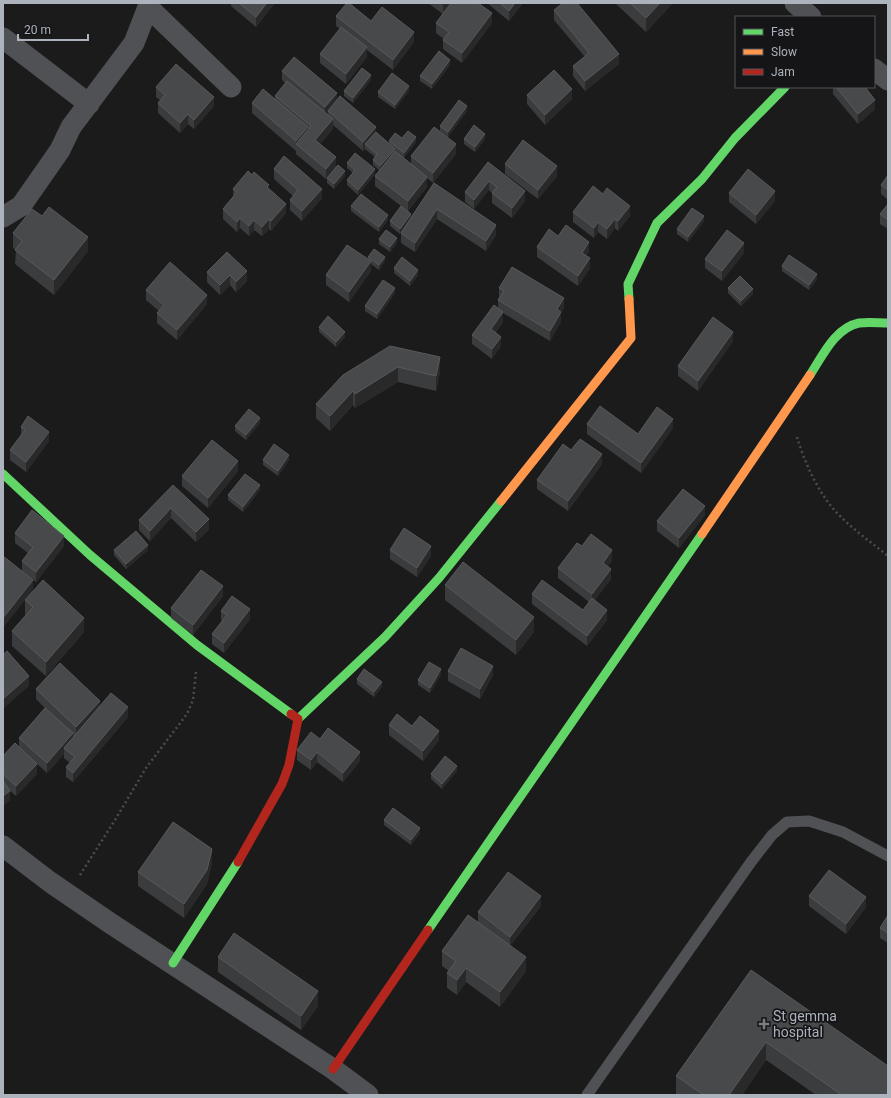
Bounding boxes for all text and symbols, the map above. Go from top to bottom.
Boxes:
scale bar [18,16,88,42]
legend [735,16,875,88]
text: 20 m [24,23,51,37]
text: Fast [771,25,794,39]
text: Slow [771,45,797,59]
text: Jam [771,65,795,79]
place label: St gemma hospital [773,1008,837,1040]
marker: St gemma hospital [758,1018,770,1030]

